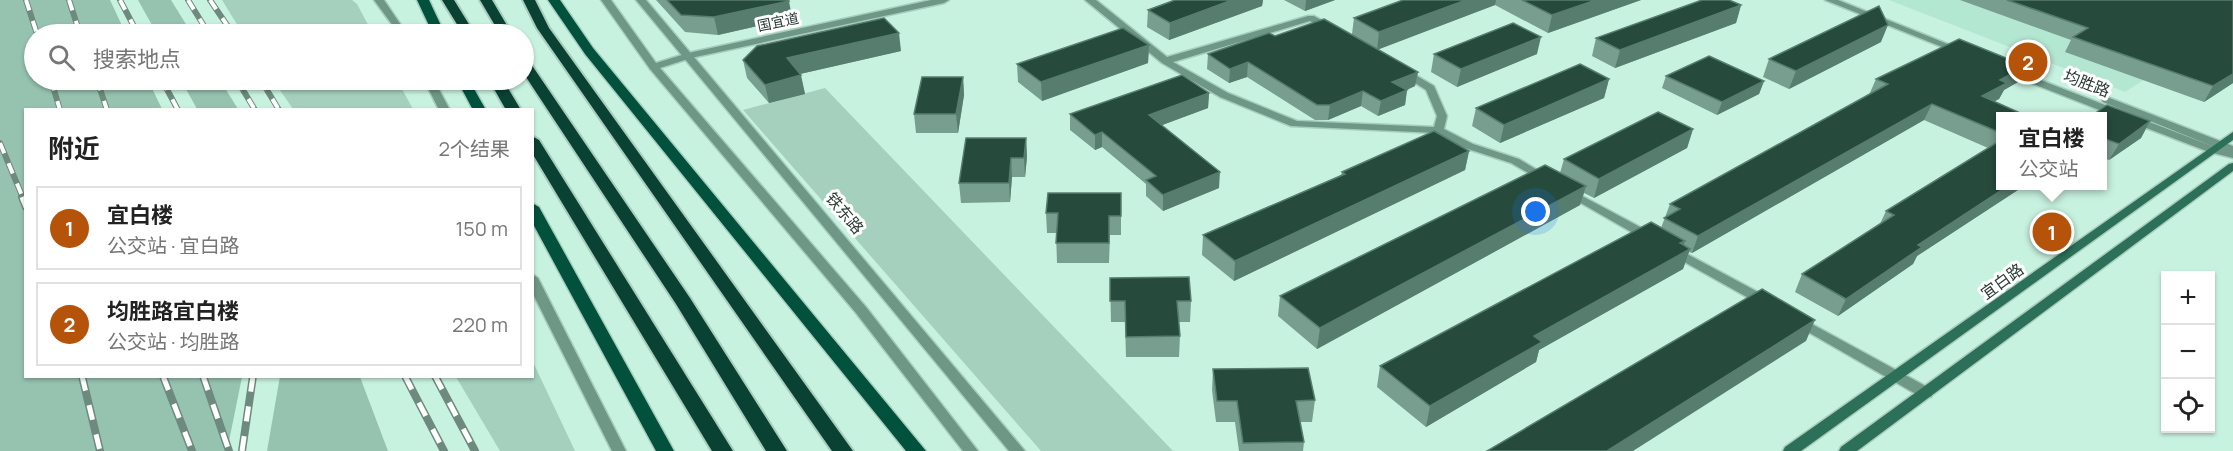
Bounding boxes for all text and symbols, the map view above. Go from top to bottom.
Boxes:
street label: 国宜道 [755,8,800,35]
search box [24,24,534,90]
pin: 2 [2008,40,2048,84]
icon: search [45,41,78,74]
text: 搜索地点 [93,44,181,74]
street label: 均胜路 [2061,64,2113,102]
popup [1996,112,2107,190]
text: 宜白楼 [2018,123,2085,153]
text: 附近 [48,130,100,166]
text: 2个结果 [439,135,510,162]
text: 公交站 [2018,155,2078,182]
street label: 铁东路 [821,188,869,238]
your location [1521,197,1550,226]
text: 宜白楼 [107,200,173,230]
pin: 1 [2032,210,2072,254]
text: 1 [65,215,74,242]
text: 150 m [455,215,508,242]
text: 公交站 · 宜白路 [107,232,240,259]
street label: 宜白路 [1976,258,2028,304]
map controls [2161,271,2215,433]
button: + [2161,271,2215,325]
text: 均胜路宜白楼 [107,296,239,326]
text: 2 [64,311,75,338]
text: 220 m [452,311,508,338]
button: − [2161,325,2215,379]
text: 公交站 · 均胜路 [107,328,240,355]
button: locate [2161,379,2215,433]

